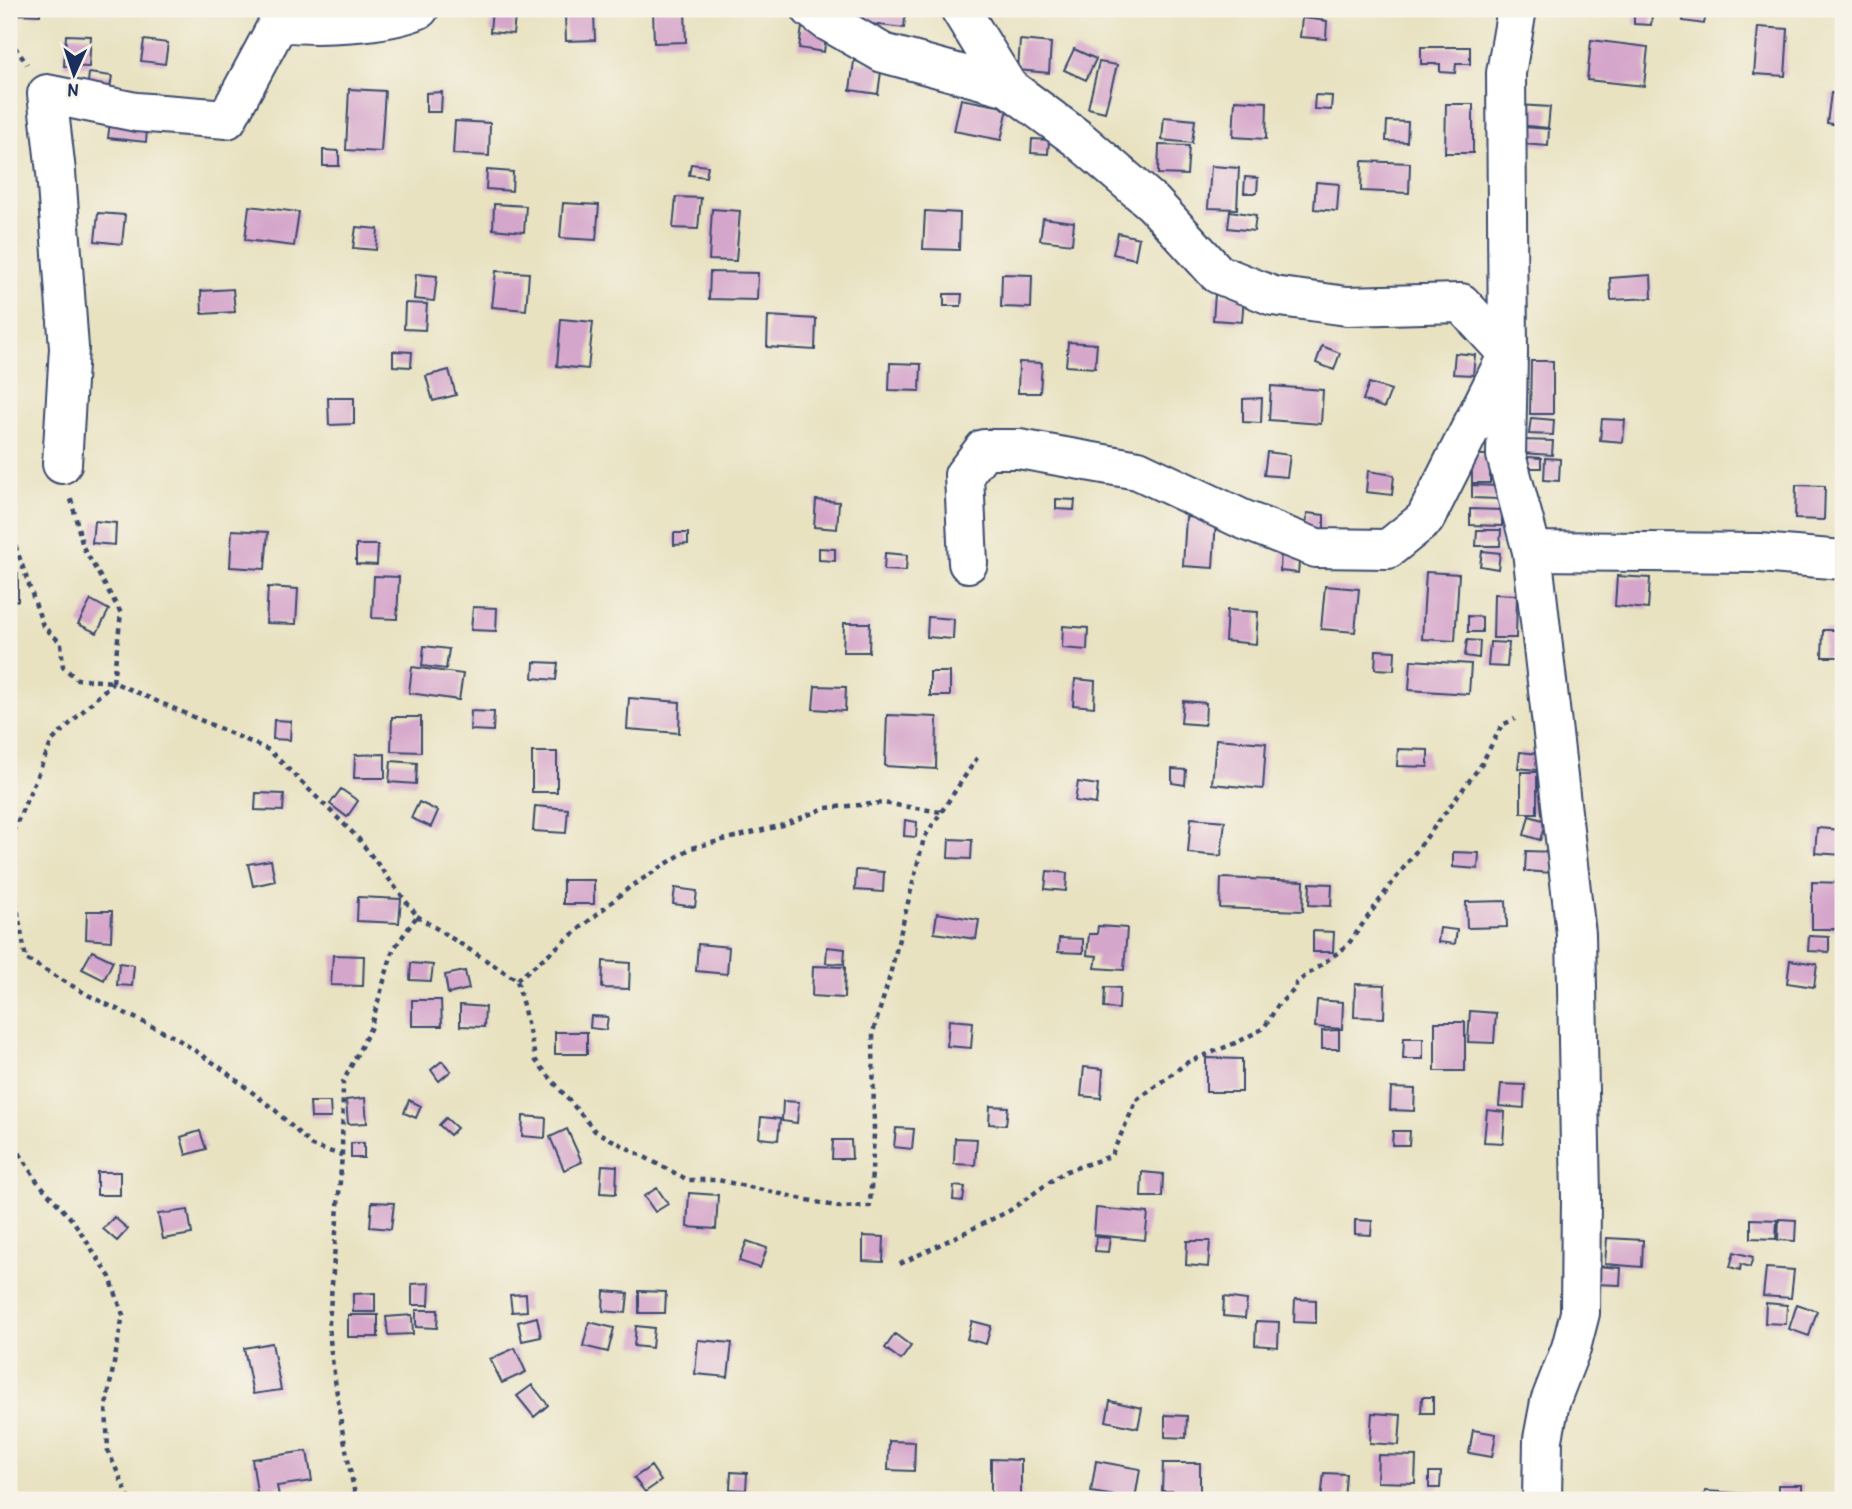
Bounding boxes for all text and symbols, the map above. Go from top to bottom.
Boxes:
north arrow [38,38,108,108]
text: N [67,78,79,104]

